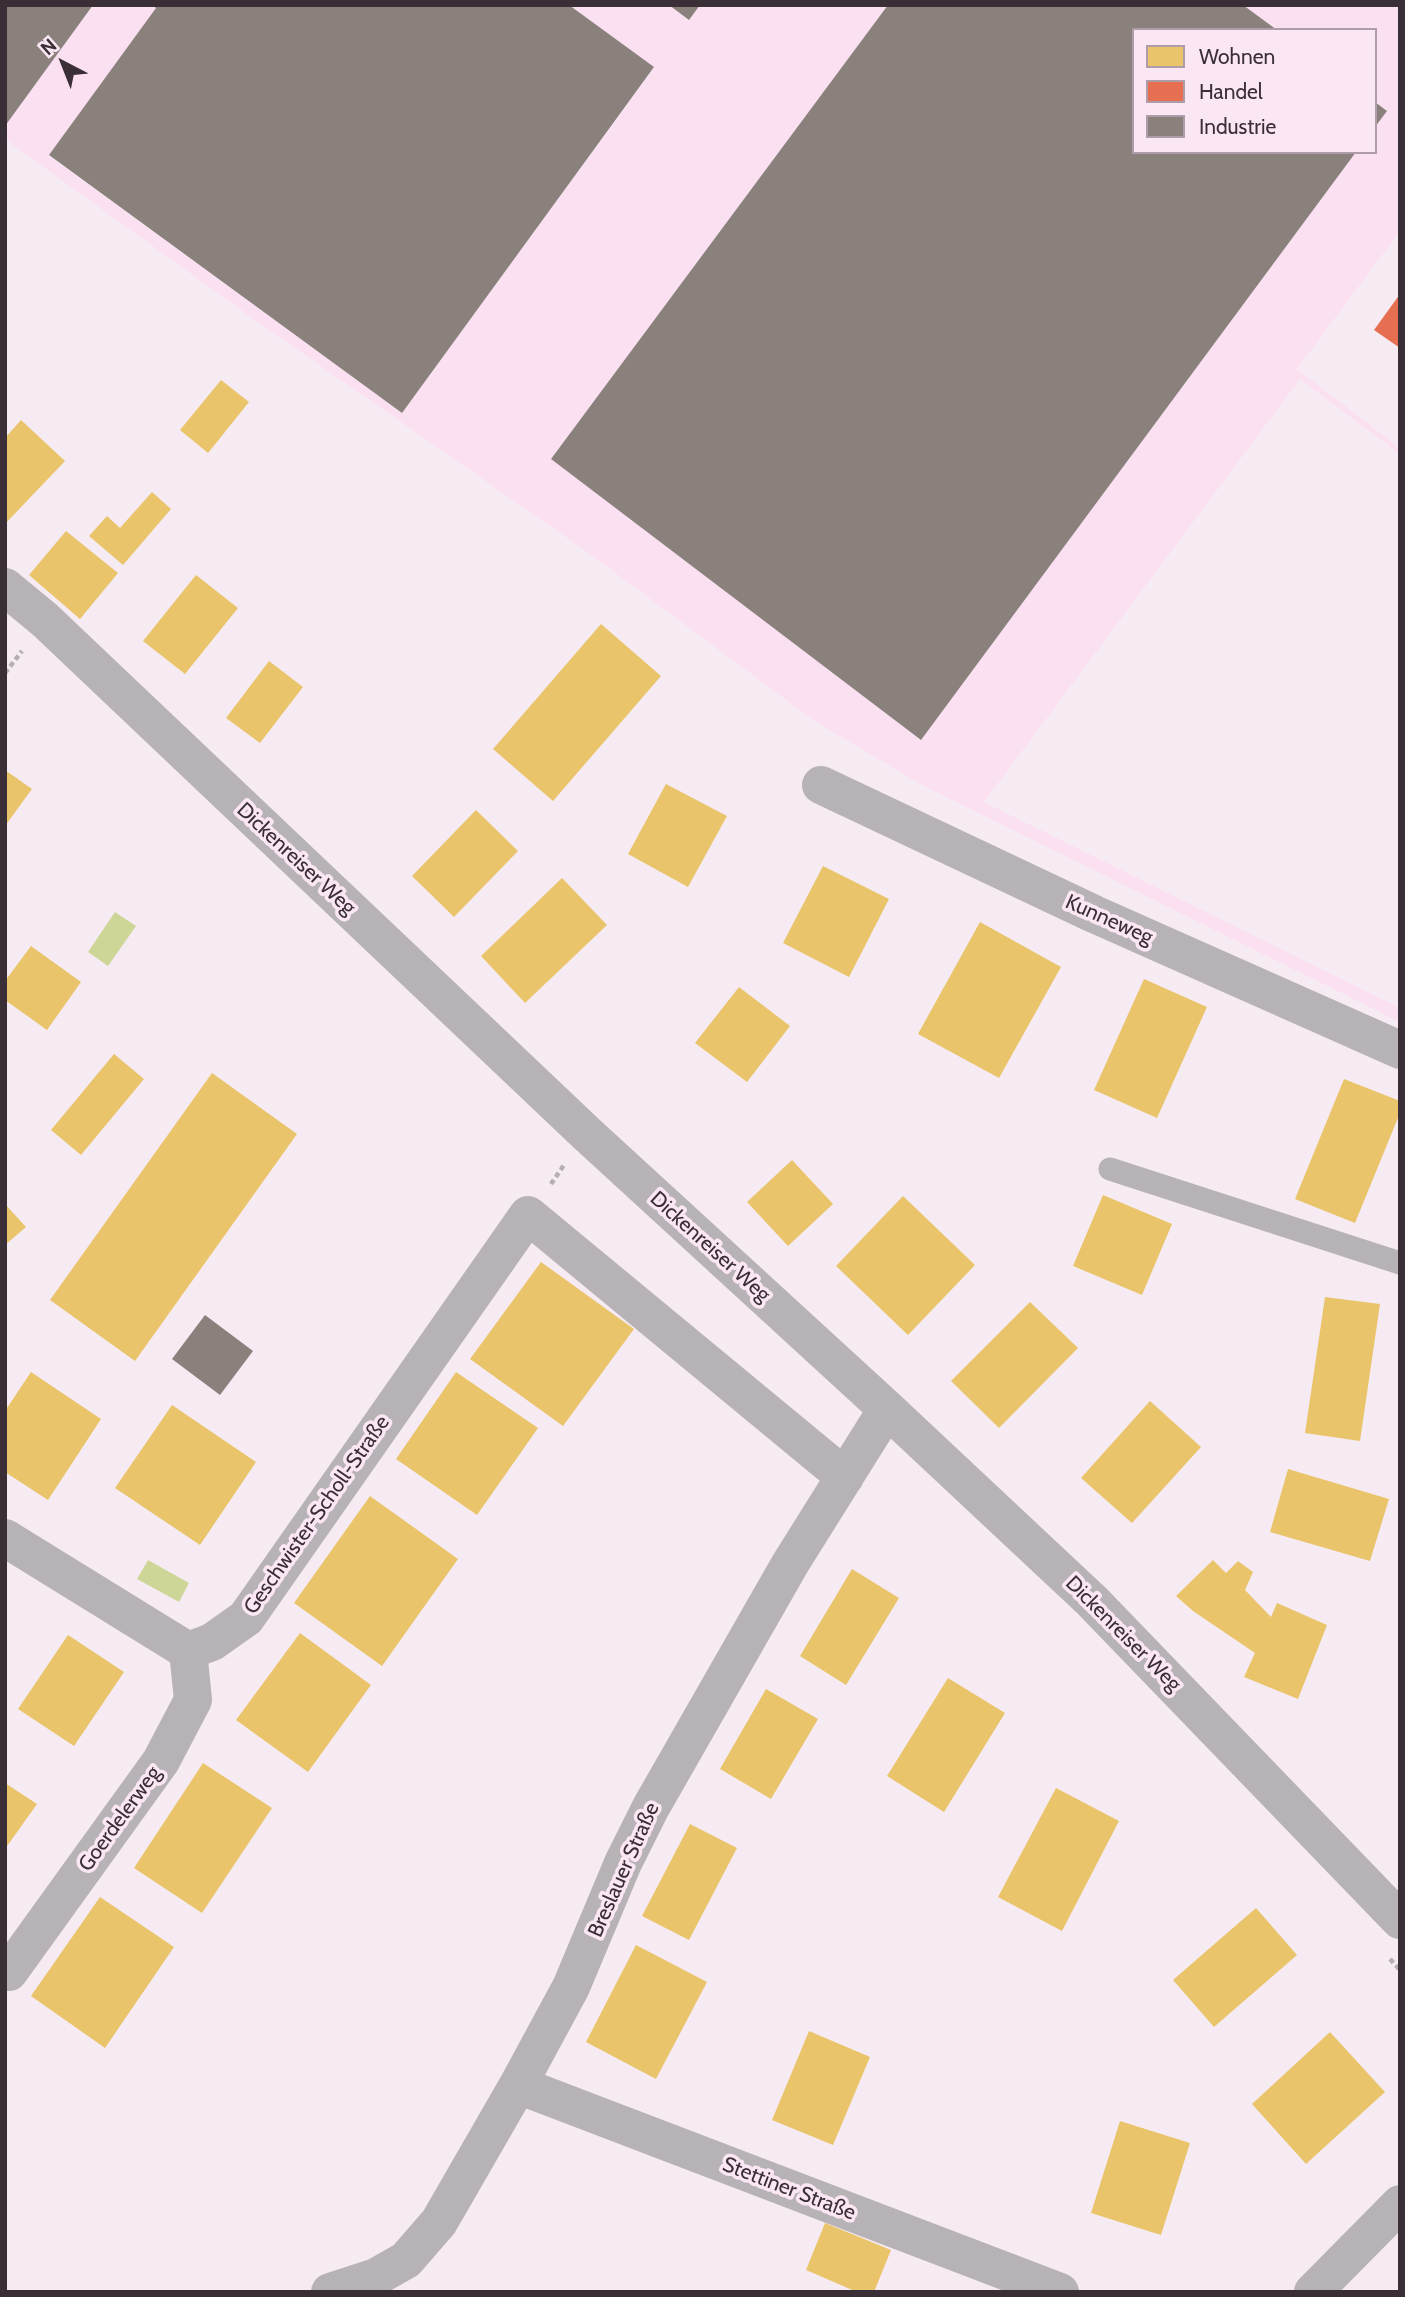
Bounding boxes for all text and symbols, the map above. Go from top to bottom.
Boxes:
north arrow [28,28,98,98]
legend [1132,28,1377,154]
text: N [36,34,61,60]
text: Wohnen [1199,44,1275,69]
text: Handel [1199,79,1263,104]
text: Industrie [1199,114,1276,139]
street label: Dickenreiser Weg [231,798,361,920]
street label: Kunneweg [1061,890,1157,950]
street label: Dickenreiser Weg [645,1186,775,1308]
street label: Geschwister-Scholl-Straße [239,1411,395,1619]
street label: Dickenreiser Weg [1060,1571,1186,1697]
street label: Goerdelerweg [73,1762,167,1876]
street label: Breslauer Straße [583,1799,665,1941]
street label: Stettiner Straße [719,2152,859,2226]

